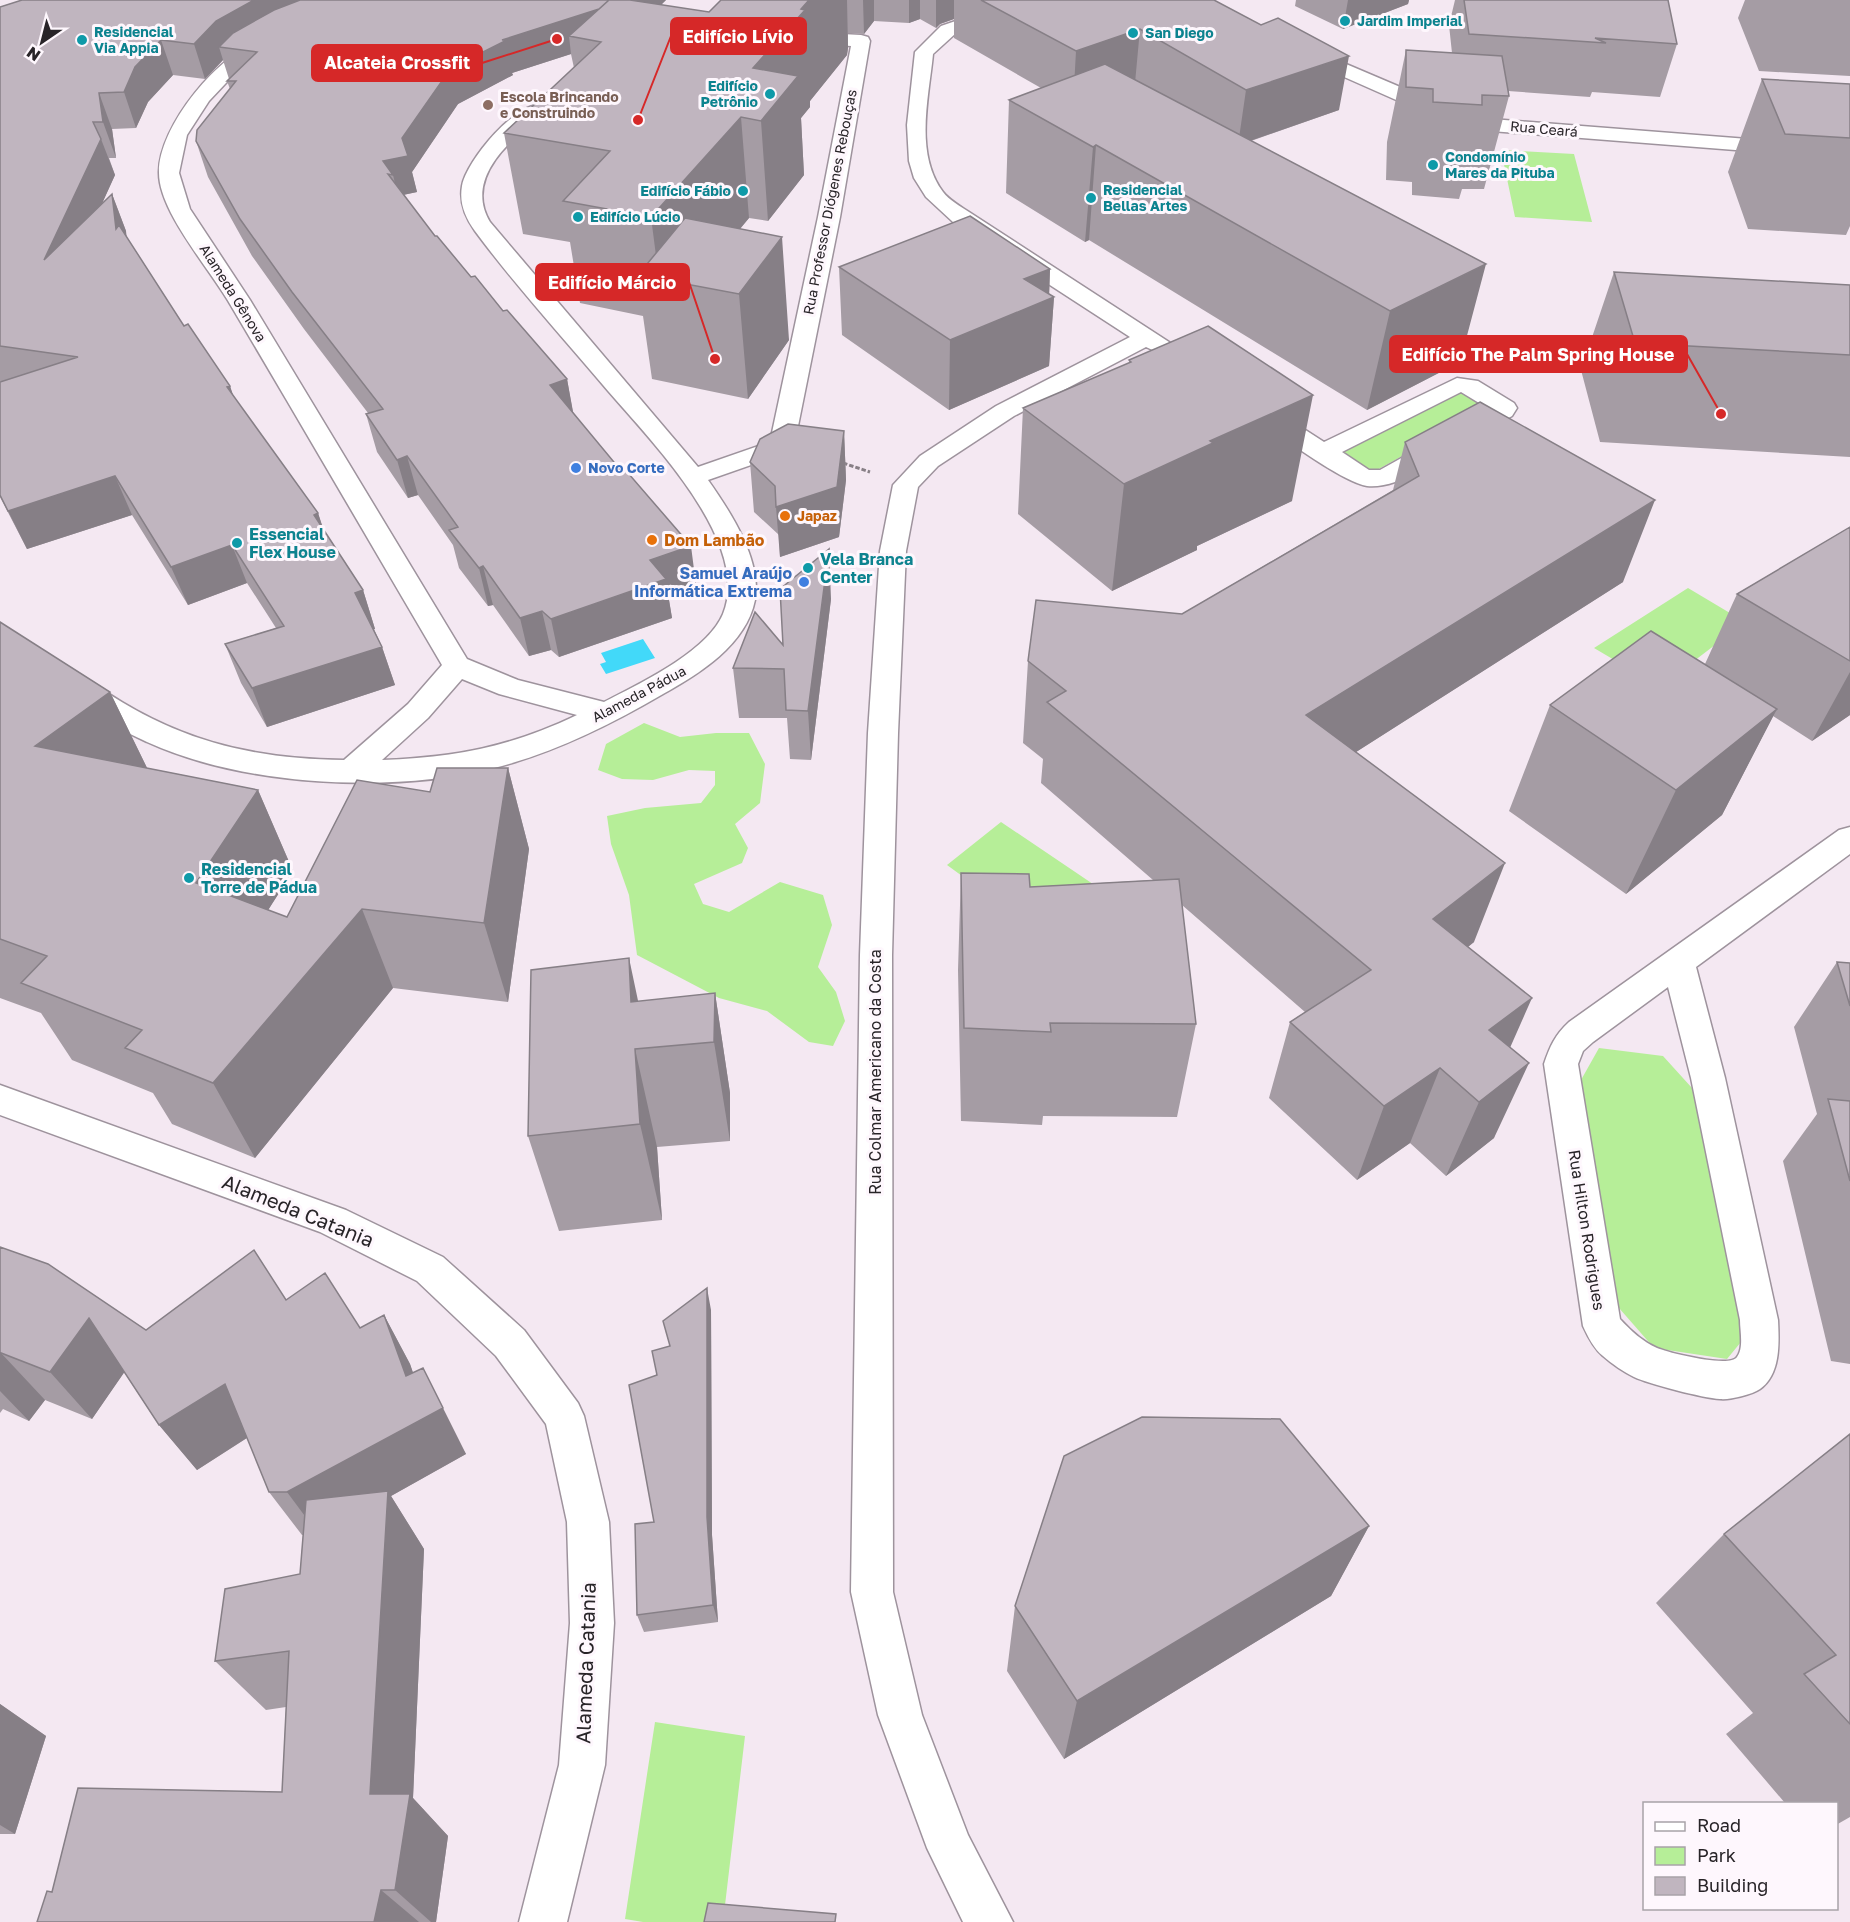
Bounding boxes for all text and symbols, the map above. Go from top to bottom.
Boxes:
north arrow [12,12,72,72]
place label: Jardim Imperial [1357,12,1463,29]
marker: Jardim Imperial [1338,14,1352,28]
callout: Edifício Lívio [671,18,806,54]
place label: Residencial Via Appia [94,23,174,56]
place label: San Diego [1145,24,1214,41]
text: Edifício Lívio [683,25,794,47]
marker: San Diego [1126,26,1140,40]
marker: Residencial Via Appia [75,33,89,47]
text: N [23,43,44,66]
callout: Alcateia Crossfit [312,45,482,81]
text: Alcateia Crossfit [324,51,470,73]
place label: Edifício Petrônio [701,77,758,110]
marker: Edifício Petrônio [763,87,777,101]
place label: Escola Brincando e Construindo [500,88,619,121]
street label: Rua Professor Diógenes Rebouças [799,88,860,316]
marker: Escola Brincando e Construindo [481,98,495,112]
street label: Rua Ceará [1509,117,1579,140]
place label: Condomínio Mares da Pituba [1445,148,1555,181]
marker: Condomínio Mares da Pituba [1426,158,1440,172]
place label: Residencial Bellas Artes [1103,181,1188,214]
place label: Edifício Fábio [640,182,731,199]
marker: Edifício Fábio [736,184,750,198]
marker: Residencial Bellas Artes [1084,191,1098,205]
place label: Edifício Lúcio [590,208,680,225]
marker: Edifício Lúcio [571,210,585,224]
street label: Alameda Gênova [197,241,270,345]
callout: Edifício Márcio [536,264,689,300]
text: Edifício Márcio [548,271,676,293]
callout: Edifício The Palm Spring House [1390,336,1687,372]
text: Edifício The Palm Spring House [1402,343,1675,365]
place label: Novo Corte [588,459,665,476]
marker: Novo Corte [569,461,583,475]
place label: Japaz [797,507,837,524]
marker: Japaz [778,509,792,523]
place label: Essencial Flex House [249,524,336,562]
place label: Dom Lambão [664,530,765,550]
marker: Dom Lambão [645,533,659,547]
marker: Essencial Flex House [230,536,244,550]
place label: Vela Branca Center [820,549,913,587]
marker: Vela Branca Center [801,561,815,575]
place label: Samuel Araújo Informática Extrema [634,563,792,601]
marker: Samuel Araújo Informática Extrema [797,575,811,589]
street label: Alameda Pádua [589,662,689,725]
place label: Residencial Torre de Pádua [201,859,317,897]
marker: Residencial Torre de Pádua [182,871,196,885]
street label: Rua Colmar Americano da Costa [865,949,885,1195]
street label: Rua Hilton Rodrigues [1564,1148,1610,1312]
street label: Alameda Catania [219,1169,378,1251]
street label: Alameda Catania [570,1582,600,1744]
legend [1643,1802,1838,1910]
text: Road [1697,1814,1741,1836]
text: Park [1697,1844,1736,1866]
text: Building [1697,1874,1768,1896]

